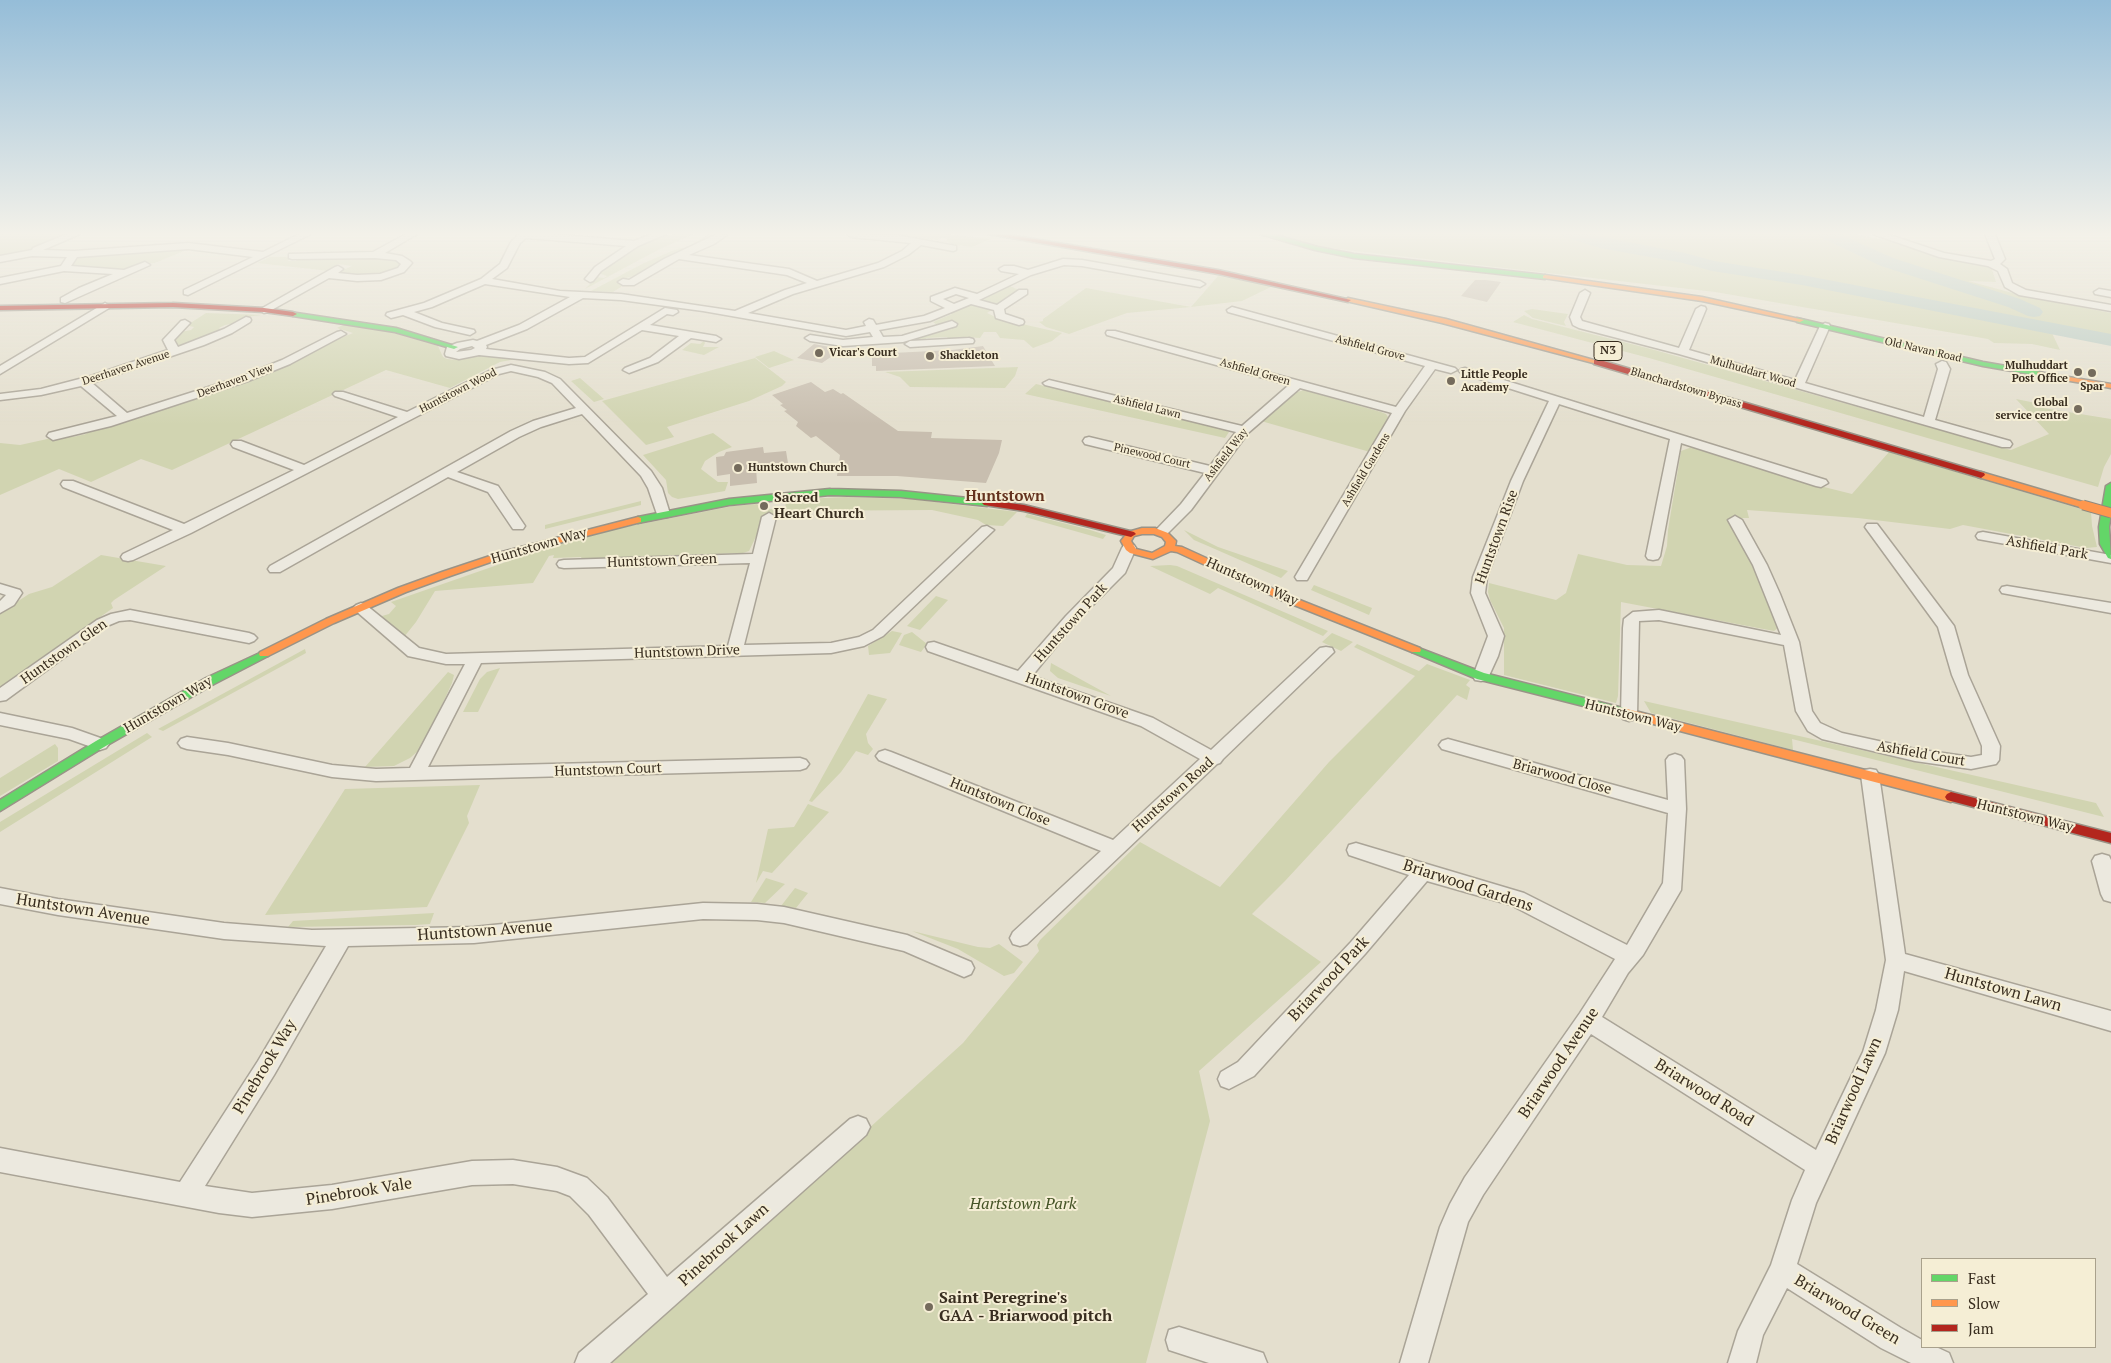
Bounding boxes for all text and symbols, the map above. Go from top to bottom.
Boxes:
street label: Ashfield Grove [1334,332,1406,364]
street label: Old Navan Road [1883,335,1963,365]
road number: N3 [1594,342,1622,361]
place label: Vicar's Court [829,346,897,360]
marker: Vicar's Court [813,347,825,359]
street label: Deerhaven Avenue [81,348,171,388]
place label: Shackleton [940,349,999,363]
marker: Shackleton [924,350,936,362]
street label: Mulhuddart Wood [1709,353,1797,391]
street label: Ashfield Green [1218,356,1292,388]
place label: Mulhuddart Post Office [2005,359,2068,385]
street label: Deerhaven View [195,361,275,401]
street label: Blanchardstown Bypass [1629,365,1743,411]
street label: Huntstown Wood [417,366,499,416]
marker: Mulhuddart Post Office [2072,366,2084,378]
marker: Spar [2086,367,2098,379]
place label: Little People Academy [1461,368,1528,394]
marker: Little People Academy [1445,375,1457,387]
place label: Spar [2080,380,2104,394]
street label: Ashfield Lawn [1112,392,1182,422]
place label: Global service centre [1995,396,2068,422]
marker: Global service centre [2072,403,2084,415]
street label: Ashfield Way [1201,426,1251,484]
street label: Ashfield Gardens [1339,431,1393,509]
street label: Pinewood Court [1112,441,1192,471]
place label: Huntstown Church [748,461,847,475]
marker: Huntstown Church [732,462,744,474]
district label: Huntstown [965,488,1045,506]
street label: Huntstown Rise [1472,488,1522,586]
place label: Sacred Heart Church [774,490,864,522]
marker: Sacred Heart Church [758,500,770,512]
street label: Huntstown Way [489,524,589,568]
street label: Ashfield Park [2005,533,2089,563]
street label: Huntstown Green [607,551,717,571]
street label: Huntstown Way [1203,554,1301,610]
street label: Huntstown Park [1031,580,1111,666]
street label: Huntstown Glen [18,616,110,688]
street label: Huntstown Drive [634,642,740,662]
street label: Huntstown Grove [1023,669,1131,723]
street label: Huntstown Way [121,673,215,737]
street label: Huntstown Way [1583,696,1683,736]
street label: Ashfield Court [1875,738,1967,770]
street label: Huntstown Road [1129,754,1217,836]
street label: Briarwood Close [1511,756,1613,798]
street label: Huntstown Court [554,760,662,780]
street label: Huntstown Close [947,774,1053,830]
street label: Huntstown Way [1975,796,2075,836]
street label: Briarwood Gardens [1400,856,1536,916]
street label: Huntstown Avenue [15,890,151,930]
street label: Huntstown Avenue [417,917,553,945]
street label: Briarwood Park [1285,933,1373,1025]
street label: Huntstown Lawn [1942,964,2064,1016]
street label: Briarwood Avenue [1515,1004,1603,1122]
street label: Pinebrook Way [229,1016,301,1118]
street label: Briarwood Lawn [1822,1035,1886,1147]
street label: Briarwood Road [1651,1055,1757,1131]
street label: Pinebrook Vale [305,1174,413,1210]
park label: Hartstown Park [969,1194,1077,1214]
street label: Pinebrook Lawn [675,1200,773,1290]
legend [1921,1258,2096,1348]
text: Fast [1968,1268,1996,1288]
street label: Briarwood Green [1791,1271,1903,1349]
place label: Saint Peregrine's GAA - Briarwood pitch [939,1288,1112,1326]
text: Slow [1968,1293,2000,1313]
marker: Saint Peregrine's GAA - Briarwood pitch [923,1301,935,1313]
text: Jam [1968,1318,1994,1338]

